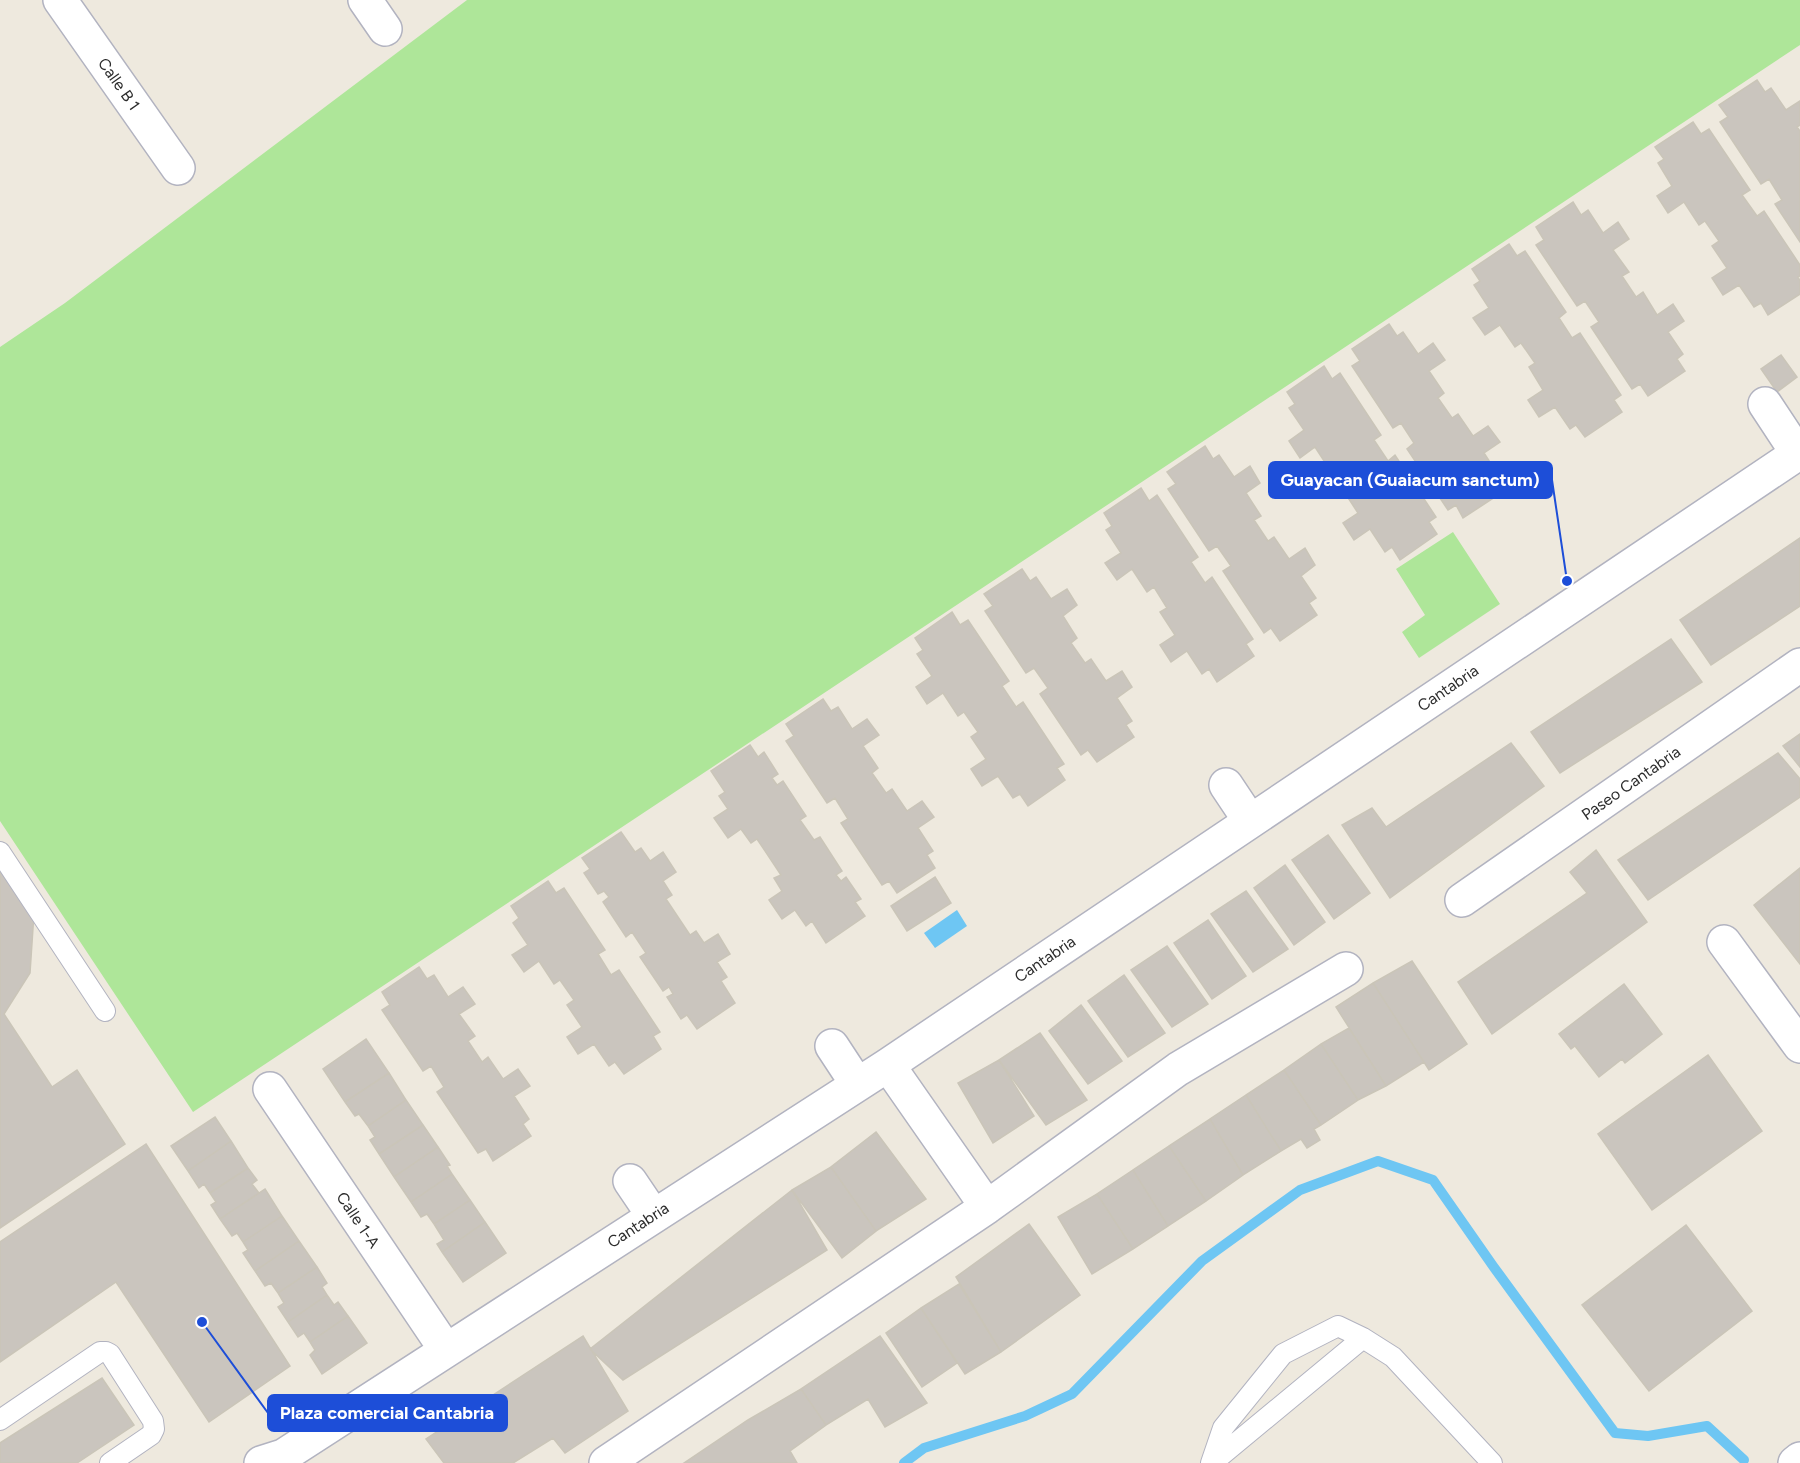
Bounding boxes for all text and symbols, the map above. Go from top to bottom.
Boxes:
street label: Calle B 1 [94,54,144,114]
callout: Guayacan (Guaiacum sanctum) [1269,462,1552,498]
text: Guayacan (Guaiacum sanctum) [1280,469,1540,491]
street label: Cantabria [1414,661,1482,715]
street label: Paseo Cantabria [1578,742,1684,824]
street label: Cantabria [1011,932,1079,986]
street label: Calle 1-A [332,1188,384,1252]
street label: Cantabria [604,1198,672,1252]
callout: Plaza comercial Cantabria [268,1395,507,1431]
text: Plaza comercial Cantabria [280,1402,494,1424]

